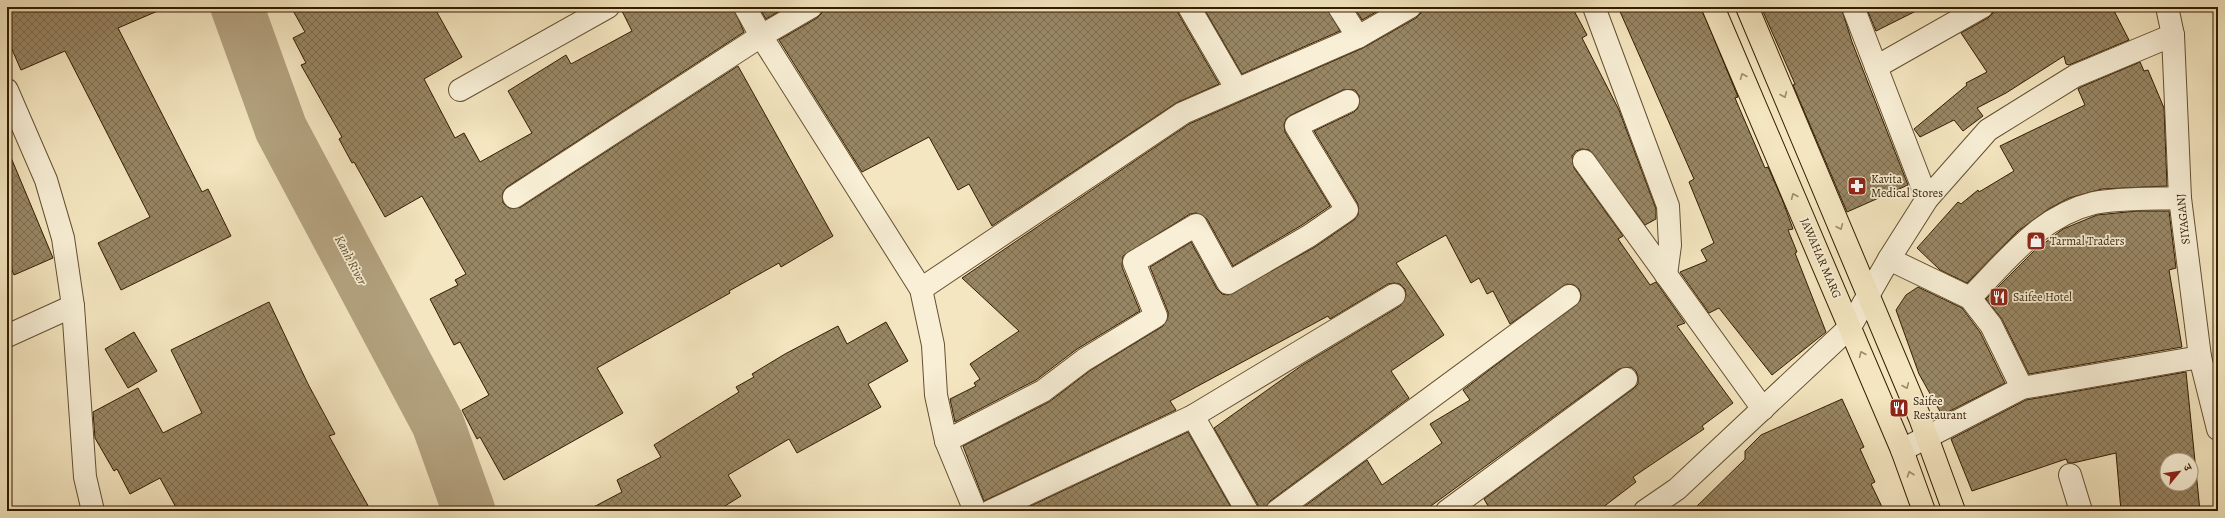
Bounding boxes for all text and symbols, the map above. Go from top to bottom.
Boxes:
one-way arrow [1739,73,1747,80]
one-way arrow [1779,90,1787,98]
place label: Kavita Medical Stores [1871,171,1943,201]
pharmacy icon: Kavita Medical Stores [1846,175,1868,197]
one-way arrow [1791,192,1799,200]
street label: SIYAGANJ [2172,193,2194,245]
street label: JAWAHAR MARG [1797,215,1845,301]
one-way arrow [1835,223,1843,231]
shop icon: Tarmal Traders [2025,230,2047,252]
water label: Kanh River [331,232,371,288]
place label: Tarmal Traders [2050,233,2125,249]
restaurant icon: Saifee Hotel [1988,286,2010,308]
place label: Saifee Hotel [2013,289,2072,305]
one-way arrow [1858,350,1866,357]
one-way arrow [1901,382,1909,390]
place label: Saifee Restaurant [1913,393,1967,423]
restaurant icon: Saifee Restaurant [1888,397,1910,419]
north arrow [2159,452,2199,492]
text: उ [2179,460,2196,475]
one-way arrow [1907,471,1915,478]

